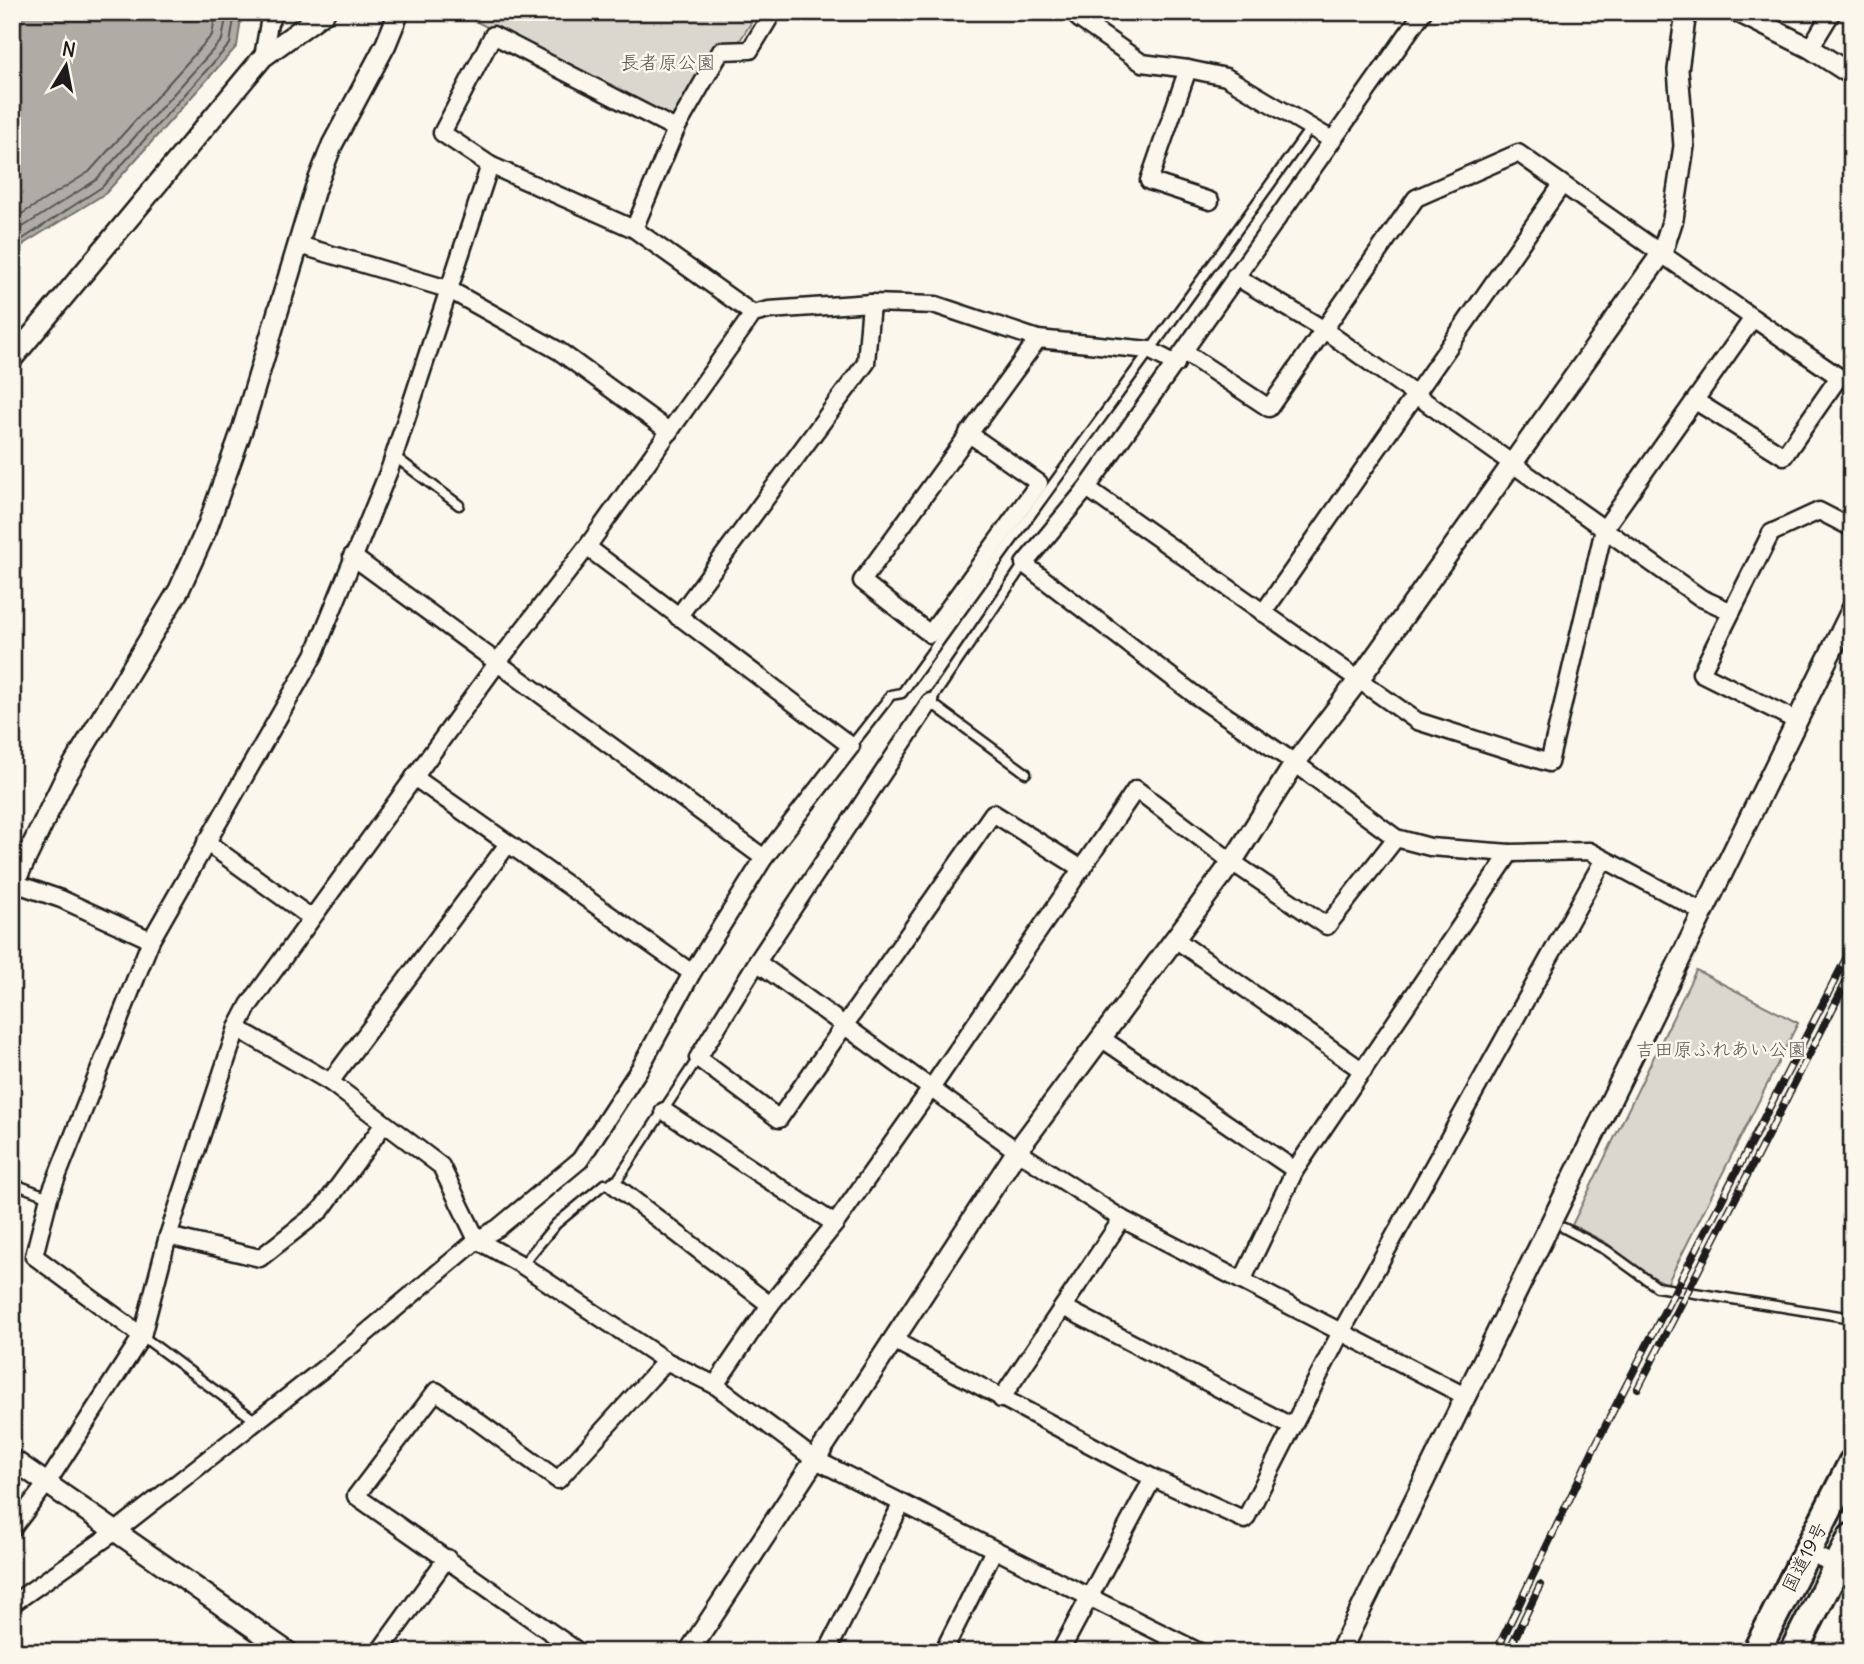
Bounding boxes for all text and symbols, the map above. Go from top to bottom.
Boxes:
north arrow [32,32,102,102]
text: N [60,36,78,62]
park label: 長者原公園 [620,50,716,74]
park label: 吉田原ふれあい公園 [1635,1037,1807,1061]
street label: 国道19号 [1776,1518,1832,1596]

